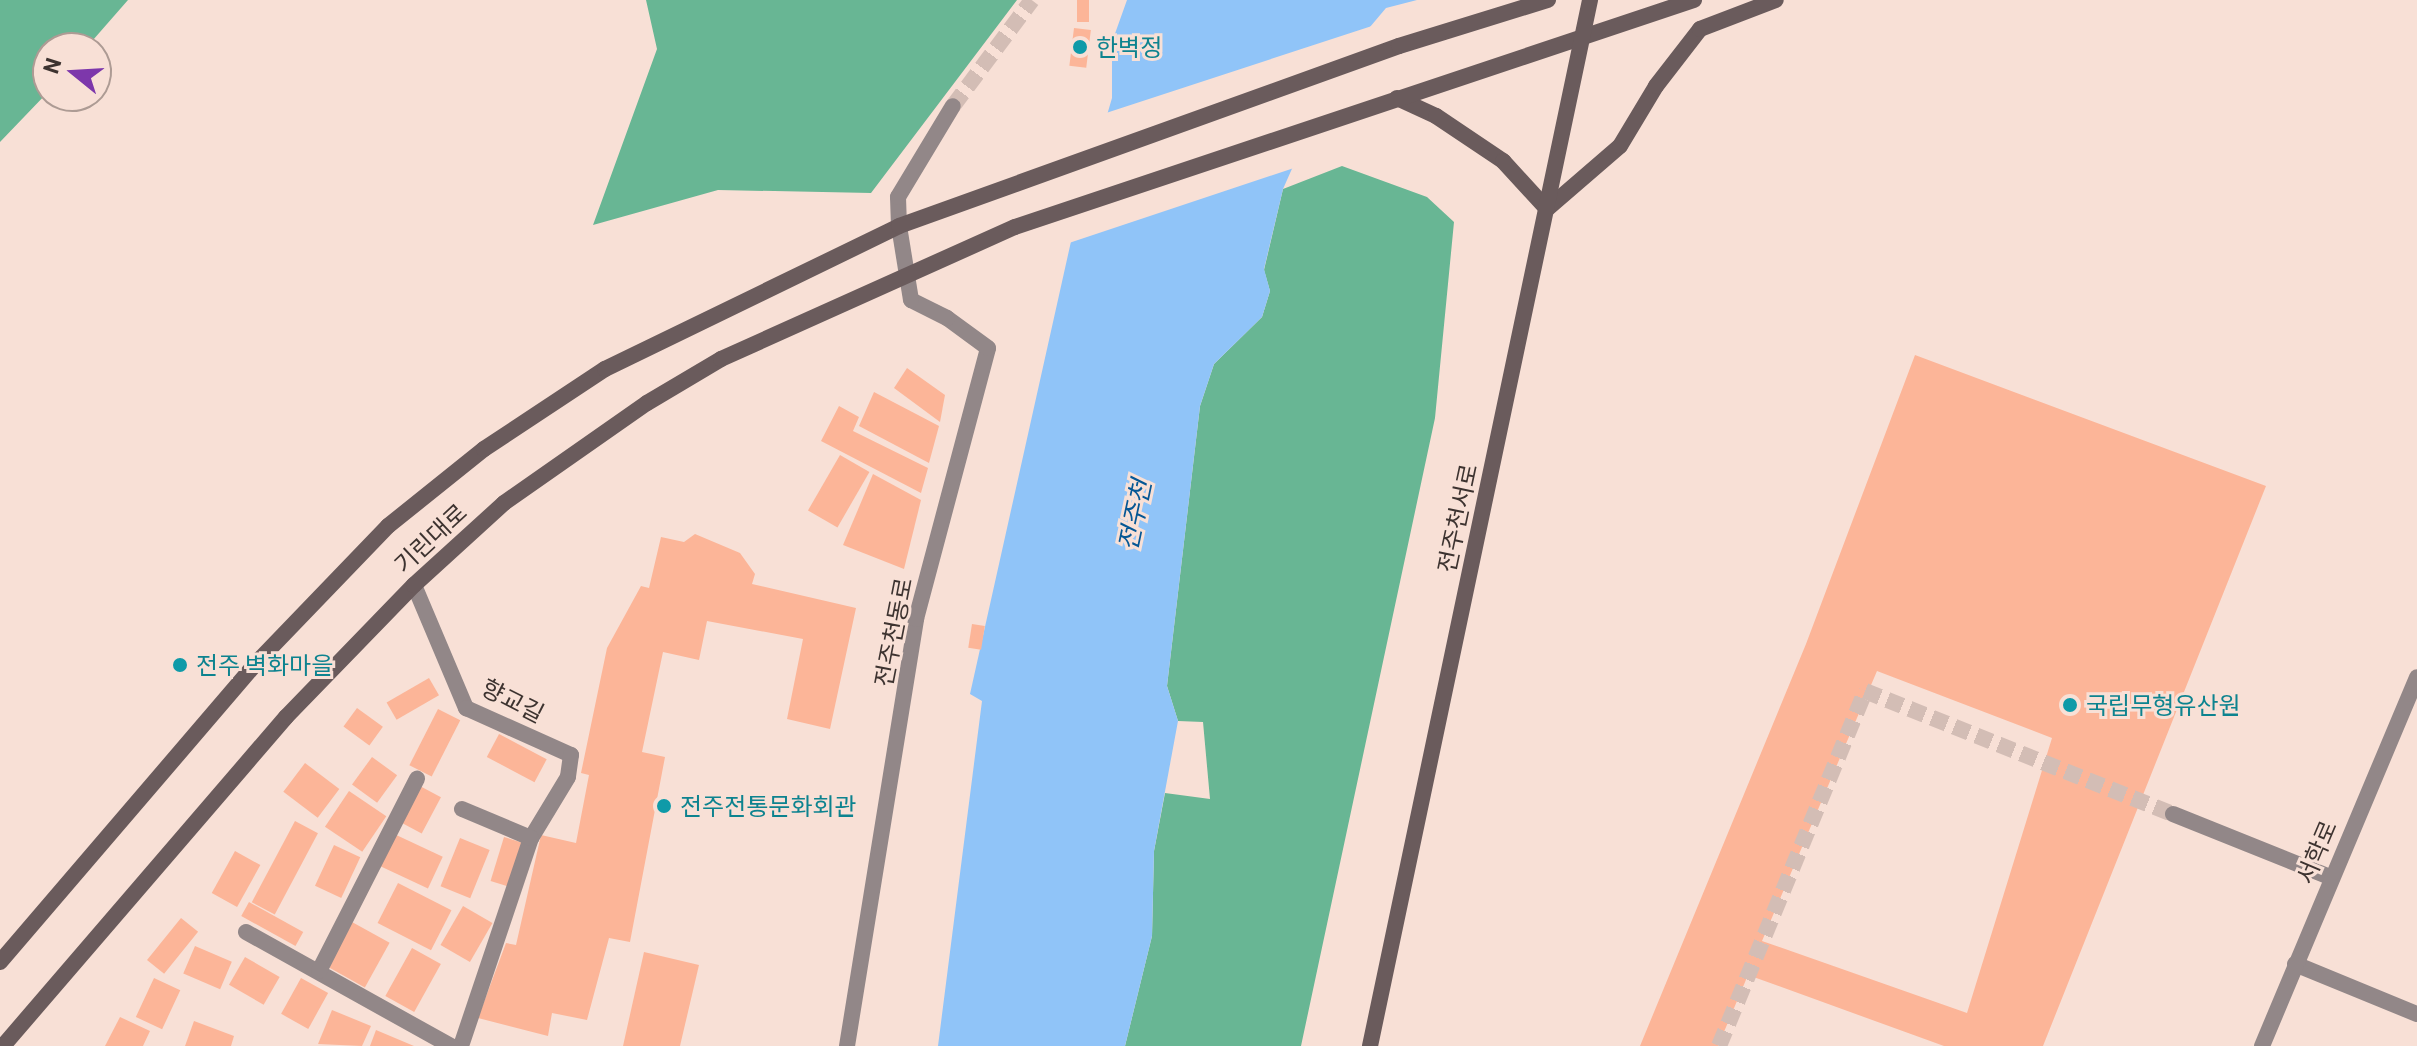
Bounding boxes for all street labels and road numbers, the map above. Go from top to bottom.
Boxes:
street label: 전주천서로 [1431,461,1483,575]
street label: 기린대로 [388,497,472,579]
street label: 전주천동로 [868,575,918,689]
street label: 향교길 [477,672,549,728]
street label: 서학로 [2290,816,2342,888]

